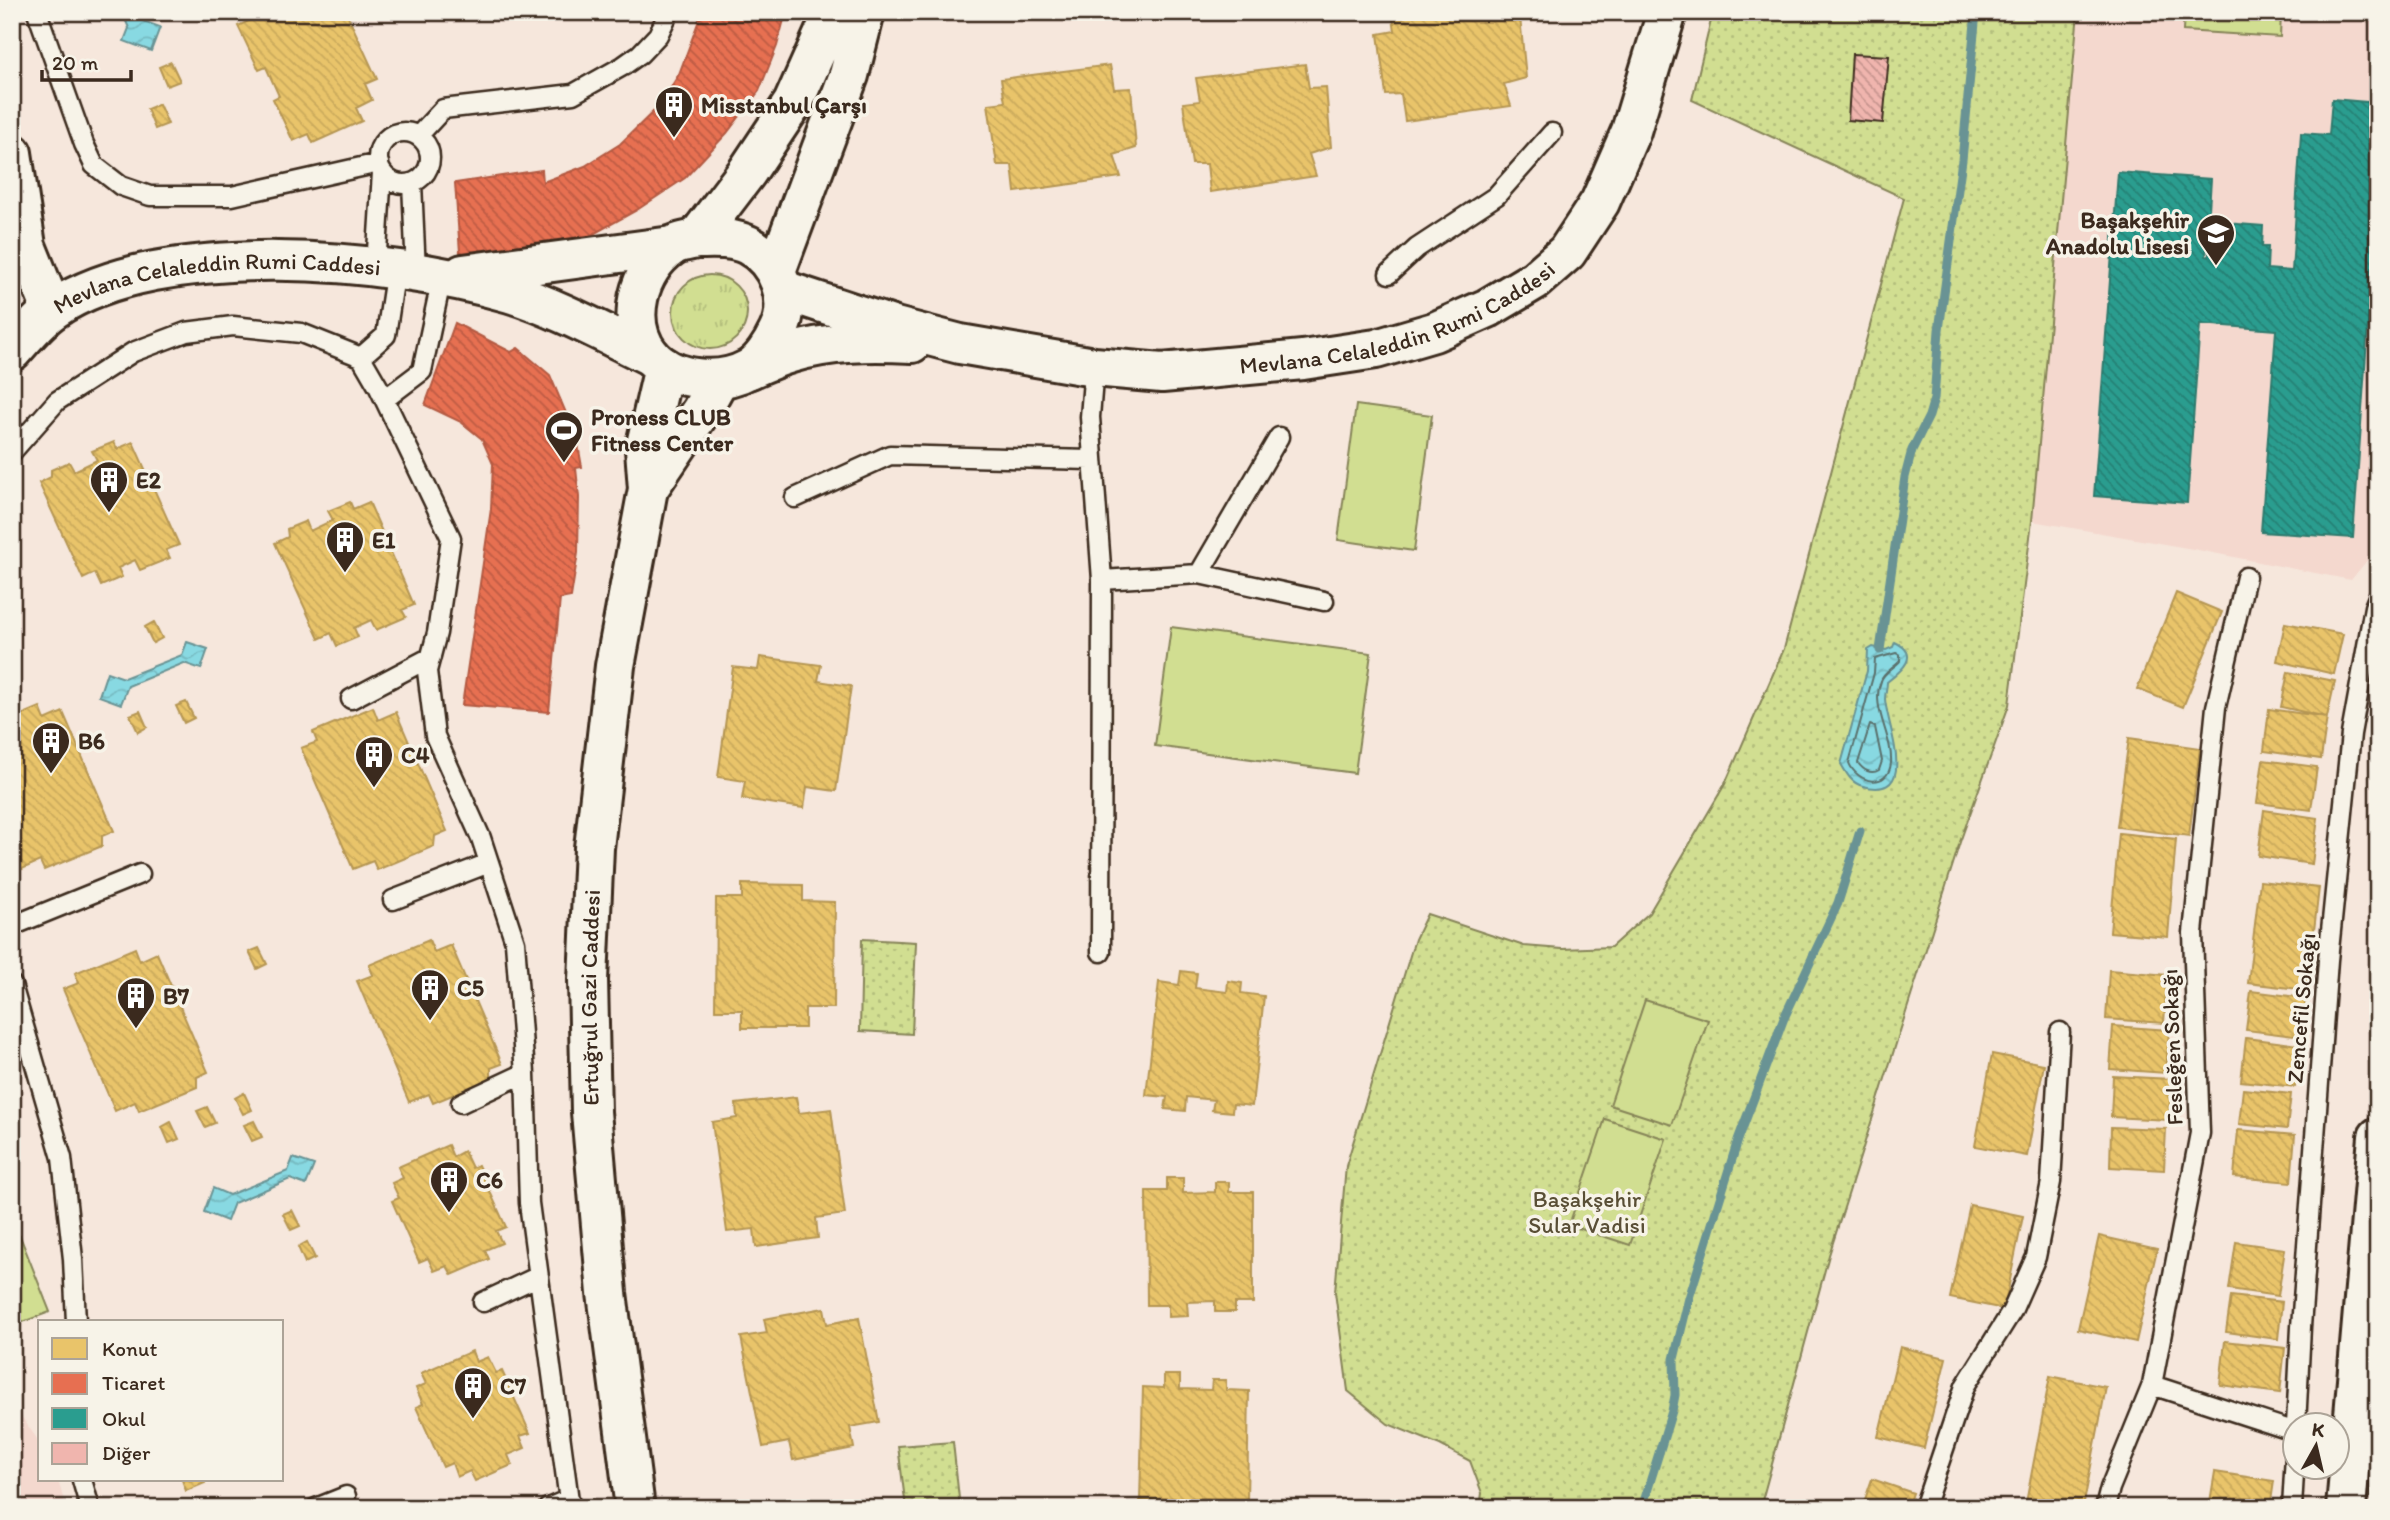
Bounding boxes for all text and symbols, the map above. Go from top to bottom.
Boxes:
scale bar [42,38,131,82]
text: 20 m [52,50,99,75]
building icon: Misstanbul Çarşı [653,84,695,139]
place label: Misstanbul Çarşı [701,91,867,119]
place label: Başakşehir Anadolu Lisesi [2045,206,2190,260]
school or university icon: Başakşehir Anadolu Lisesi [2195,212,2237,267]
street label: Mevlana Celaleddin Rumi Caddesi [48,247,382,320]
street label: Mevlana Celaleddin Rumi Caddesi [1238,255,1561,380]
place label: Proness CLUB Fitness Center [591,403,734,457]
sports icon: Proness CLUB Fitness Center [543,409,585,464]
building icon: E2 [88,459,130,514]
place label: E2 [136,466,162,494]
building icon: E1 [324,519,366,574]
place label: E1 [372,526,396,554]
building icon: B6 [30,720,72,775]
place label: B6 [78,727,105,755]
building icon: C4 [353,734,395,789]
place label: C4 [401,741,430,769]
street label: Ertuğrul Gazi Caddesi [574,889,606,1106]
street label: Zencefil Sokağı [2280,932,2322,1084]
building icon: C5 [409,967,451,1022]
street label: Fesleğen Sokağı [2155,968,2189,1126]
place label: C5 [457,974,484,1002]
building icon: B7 [115,975,157,1030]
place label: B7 [163,982,190,1010]
building icon: C6 [428,1159,470,1214]
place label: C6 [476,1166,503,1194]
park label: Başakşehir Sular Vadisi [1528,1185,1646,1239]
legend [38,1320,284,1482]
text: Konut [102,1336,157,1361]
building icon: C7 [452,1365,494,1420]
text: Ticaret [102,1370,165,1395]
place label: C7 [500,1372,527,1400]
text: Okul [102,1406,146,1431]
north arrow [2282,1412,2352,1482]
text: K [2311,1417,2327,1442]
text: Diğer [102,1440,151,1465]

